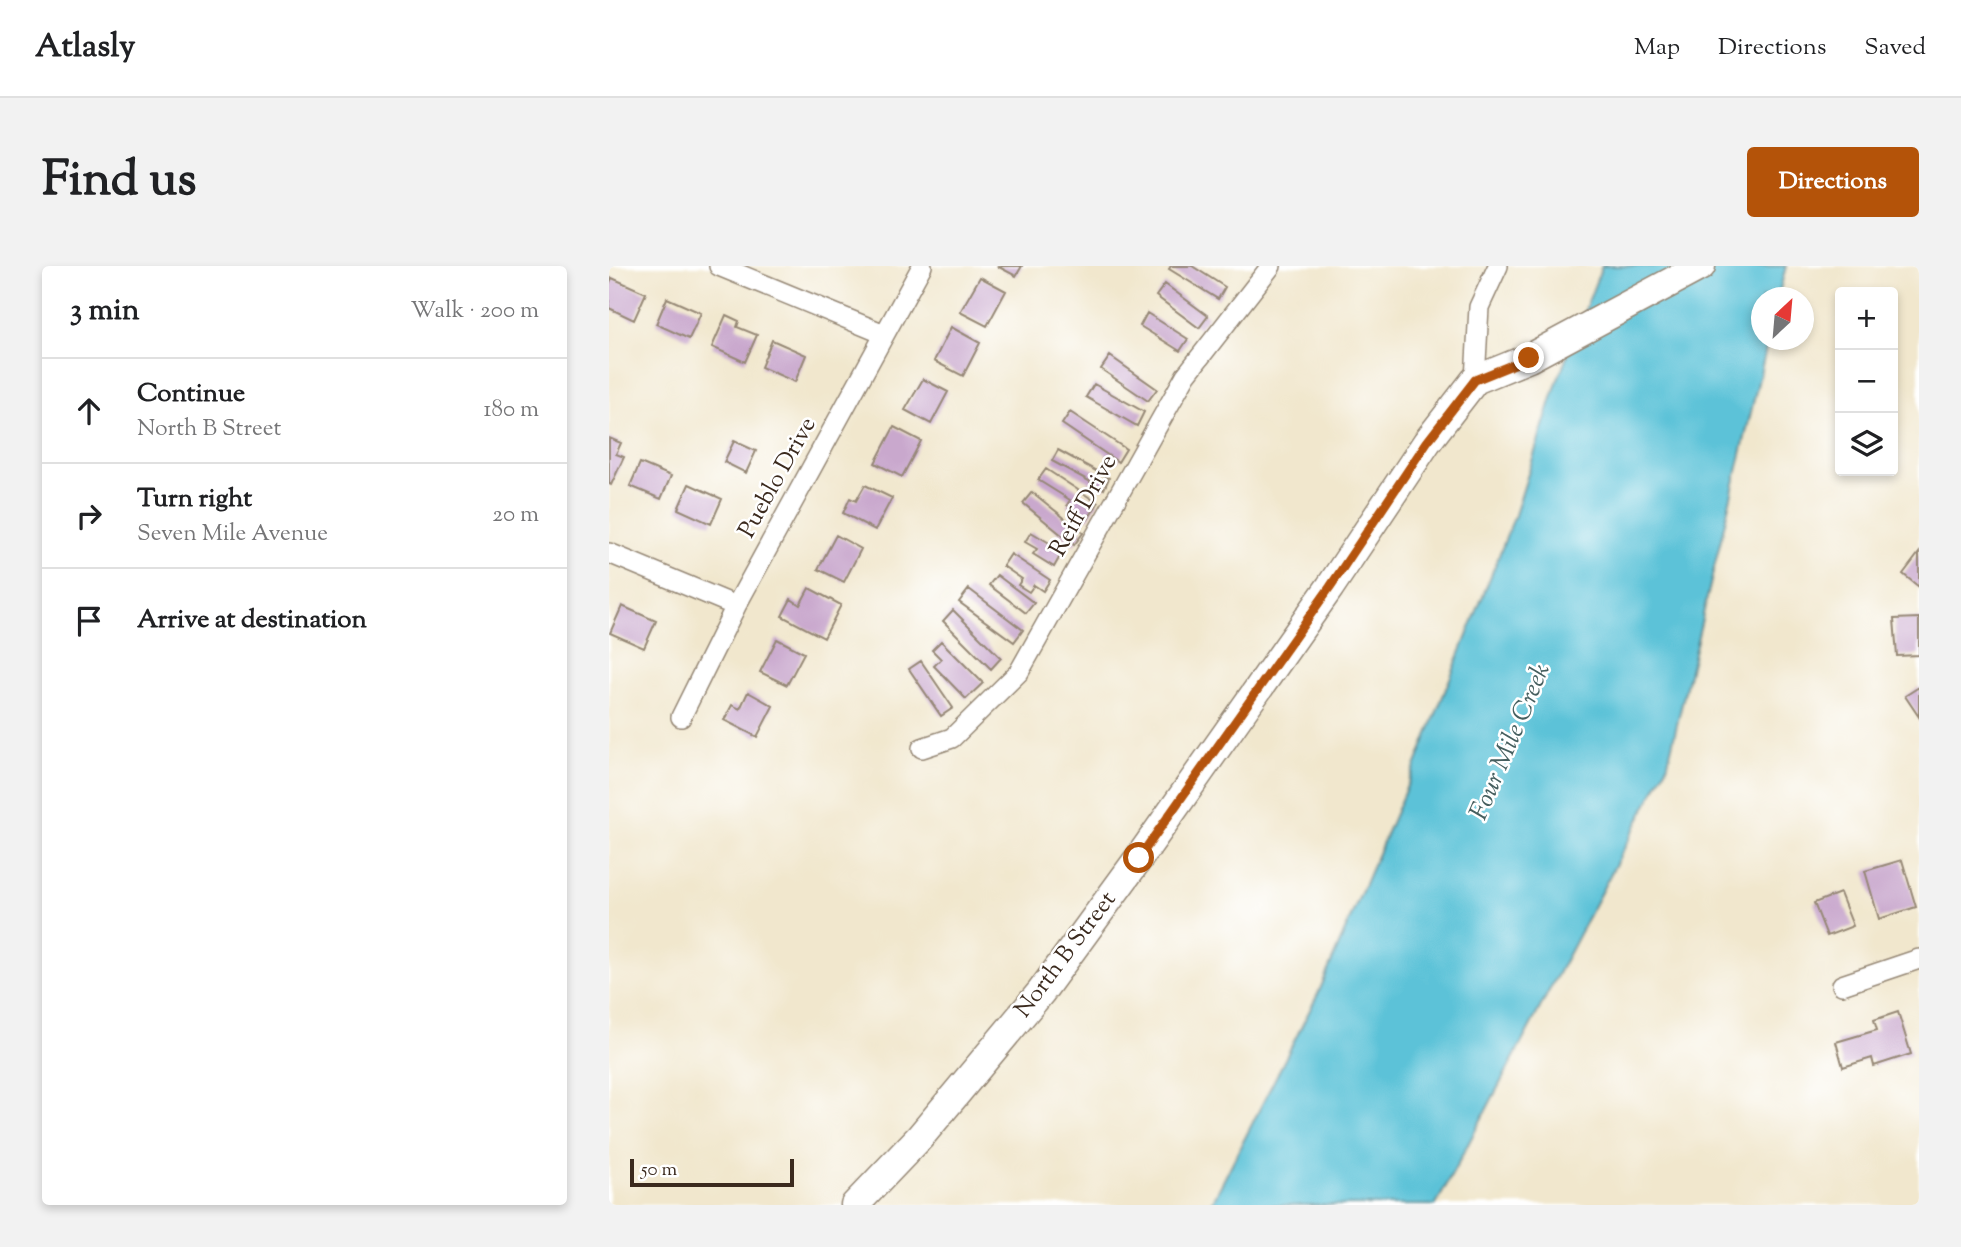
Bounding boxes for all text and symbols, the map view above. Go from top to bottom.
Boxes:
text: Atlasly [35,24,135,72]
text: Map [1634,31,1680,65]
text: Directions [1718,31,1826,65]
text: Saved [1864,31,1926,65]
text: Find us [42,147,196,217]
button: Directions [1747,147,1919,217]
north arrow [1751,287,1814,350]
map controls [1835,287,1898,476]
button: + [1835,287,1898,350]
text: 3 min [70,290,140,333]
text: Walk · 200 m [410,295,539,328]
route end [1513,342,1544,373]
button: − [1835,350,1898,413]
text: Continue [137,376,245,413]
icon: ahead [70,392,108,430]
text: 180 m [484,394,539,427]
street label: Pueblo Drive [731,411,825,545]
text: North B Street [137,413,281,446]
button: layers [1835,413,1898,476]
street label: Reiff Drive [1042,449,1126,563]
text: Turn right [137,481,252,518]
icon: right [70,497,108,535]
text: 20 m [492,499,539,532]
text: Seven Mile Avenue [137,518,328,551]
icon: arrive [70,602,108,640]
text: Arrive at destination [137,602,367,639]
water label: Four Mile Creek [1461,658,1561,826]
route start [1123,842,1154,873]
street label: North B Street [1007,885,1125,1025]
scale bar [630,1156,795,1188]
text: 50 m [641,1157,677,1184]

